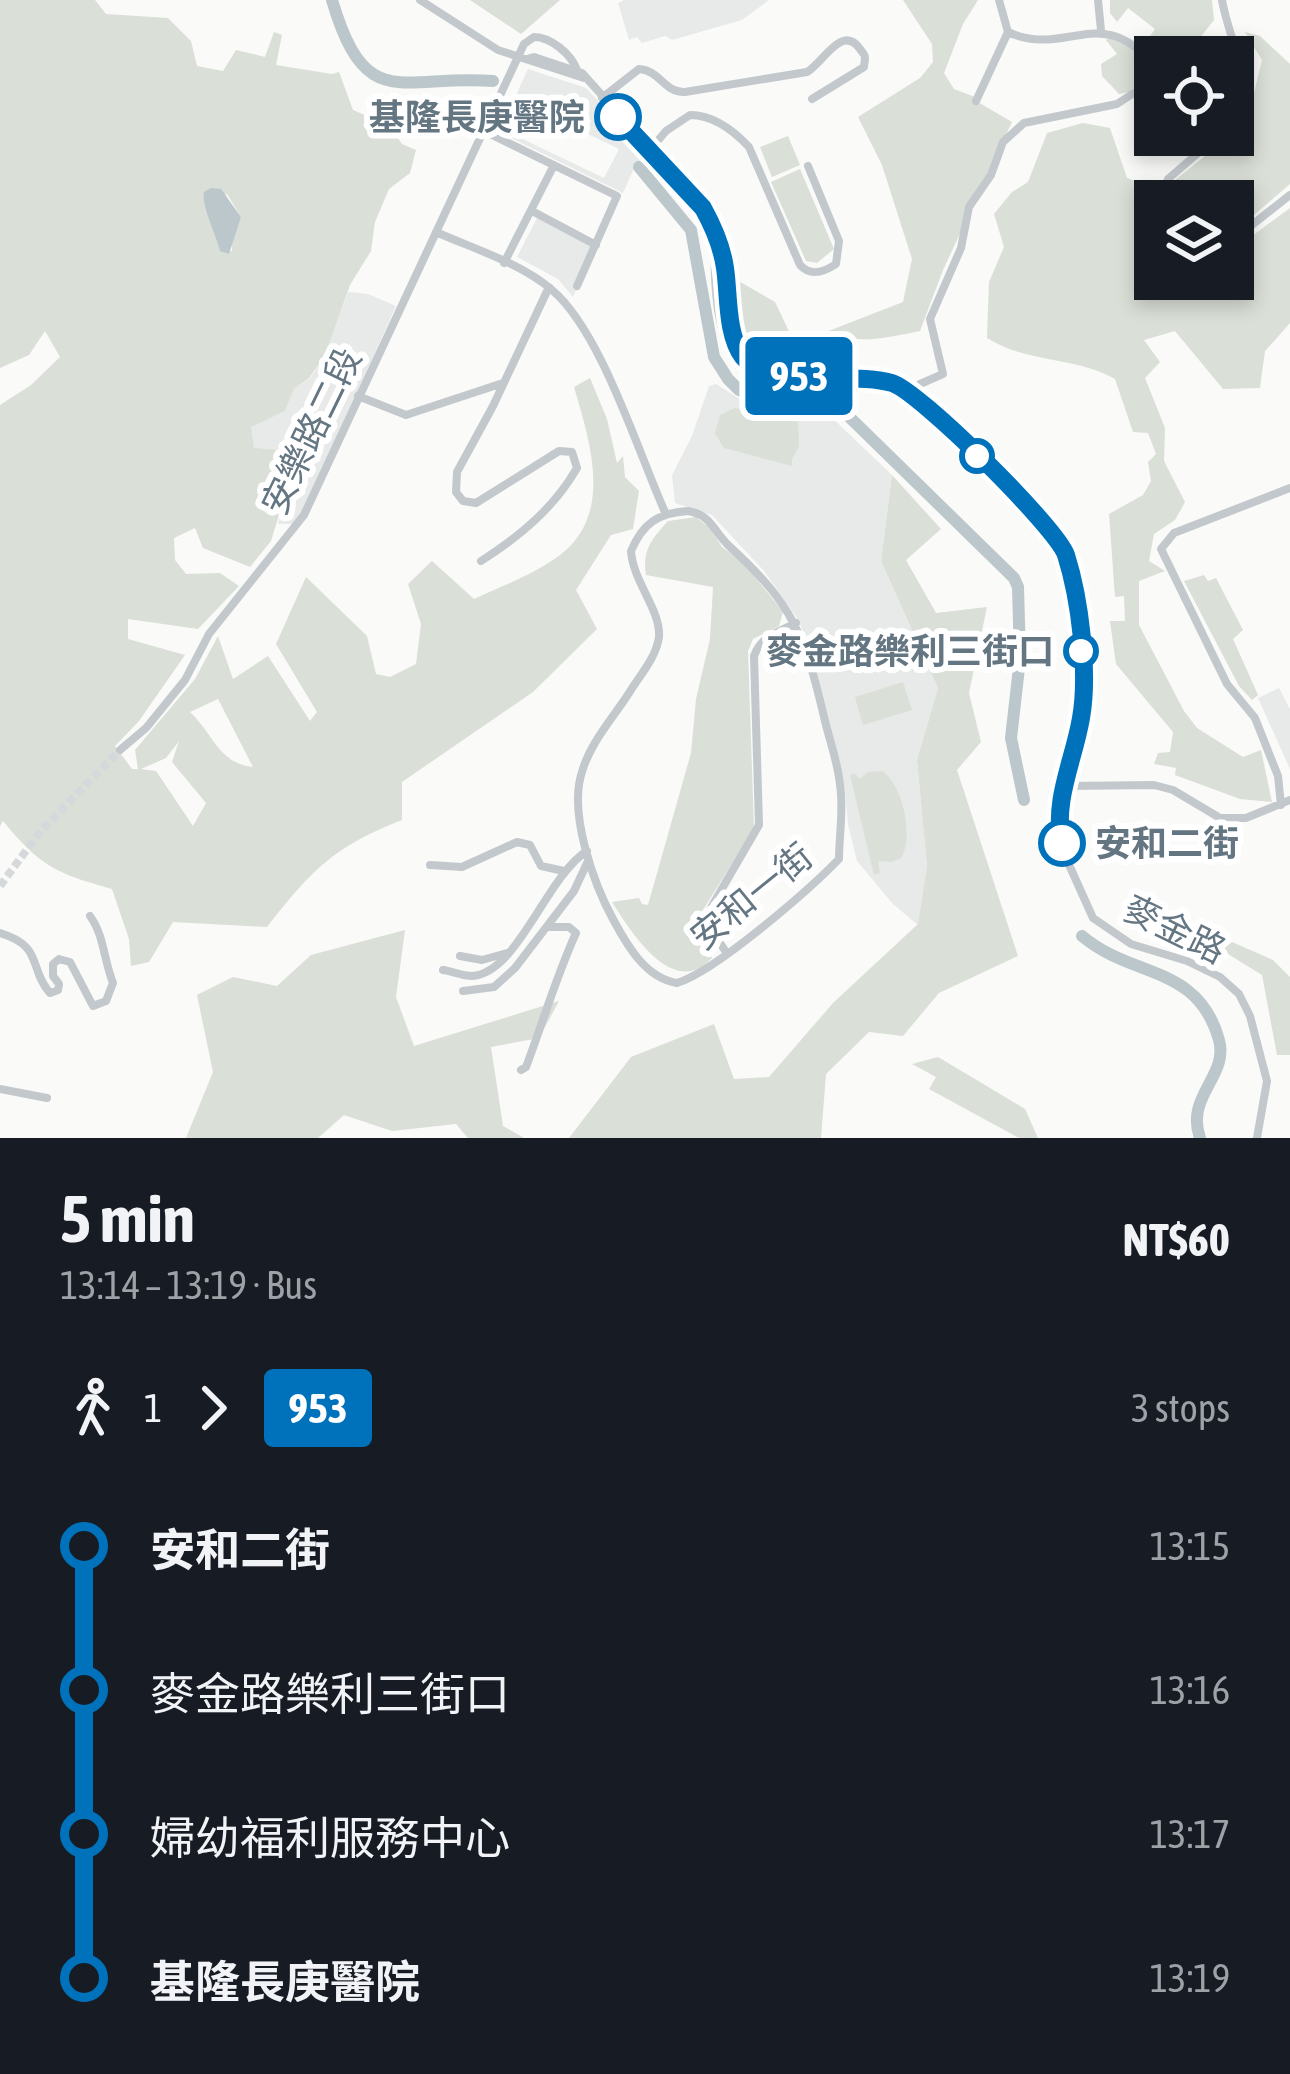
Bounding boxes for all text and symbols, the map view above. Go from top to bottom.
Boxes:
map controls [1134,36,1254,300]
button: locate [1134,36,1254,156]
marker: 基隆長庚醫院 [596,95,640,139]
place label: 基隆長庚醫院 [369,96,585,138]
button: layers [1134,180,1254,300]
line badge: 953 [730,337,868,415]
street label: 安樂路二段 [253,341,369,521]
text: 953 [769,352,829,400]
unlabelled marker [961,440,993,472]
place label: 麥金路樂利三街口 [766,630,1054,672]
marker: 麥金路樂利三街口 [1065,635,1097,667]
marker: 安和二街 [1040,821,1084,865]
place label: 安和二街 [1095,822,1239,864]
street label: 安和一街 [682,834,820,958]
street label: 麥金路 [1117,886,1233,972]
text: 5 min [60,1180,195,1256]
text: NT$60 [1122,1214,1230,1266]
text: 13:14 – 13:19 · Bus [60,1263,317,1307]
icon: walk [60,1375,126,1441]
icon: forward [180,1375,246,1441]
text: 953 [288,1384,348,1432]
text: 1 [144,1386,162,1430]
text: 3 stops [1131,1386,1230,1430]
text: 安和二街 [150,1524,330,1576]
text: 13:15 [1150,1524,1230,1568]
text: 麥金路樂利三街口 [150,1668,510,1720]
text: 13:16 [1150,1668,1230,1712]
text: 婦幼福利服務中心 [150,1812,510,1864]
text: 13:17 [1150,1812,1230,1856]
text: 基隆長庚醫院 [150,1956,420,2008]
text: 13:19 [1150,1956,1230,2000]

